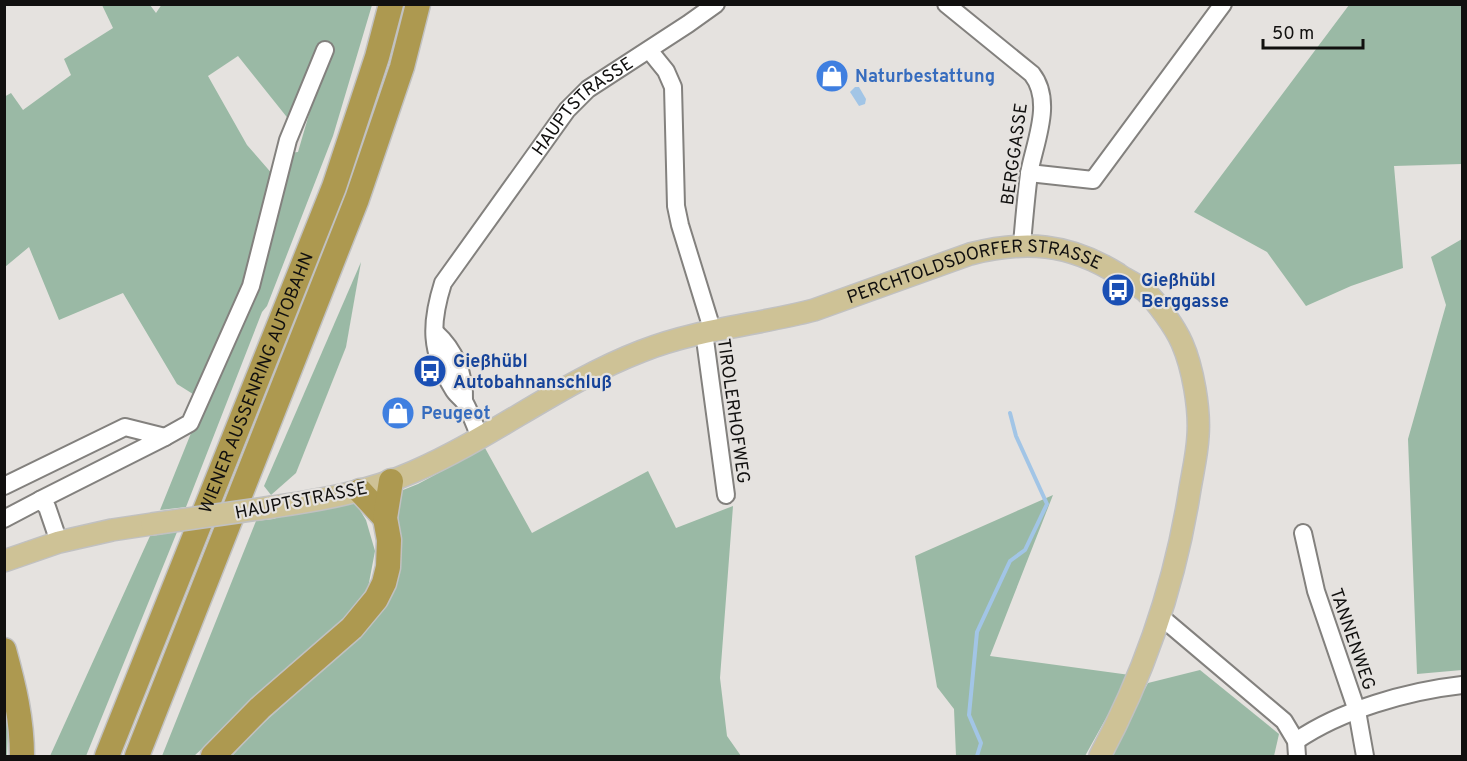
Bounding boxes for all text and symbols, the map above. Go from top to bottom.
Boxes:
scale bar [1263,12,1364,50]
text: 50 m [1272,23,1314,46]
street label: HAUPTSTRASSE [528,53,638,161]
shop icon: Naturbestattung [814,58,850,94]
place label: Naturbestattung [855,66,995,89]
street label: BERGGASSE [997,102,1034,207]
street label: PERCHTOLDSDORFER STRASSE [844,236,1105,310]
street label: WIENER AUSSENRING AUTOBAHN [195,249,320,517]
place label: Gießhübl Berggasse [1141,270,1229,314]
bus stop icon: Gießhübl Berggasse [1100,272,1136,308]
street label: TIROLERHOFWEG [711,337,754,485]
place label: Gießhübl Autobahnanschluß [453,351,612,395]
bus stop icon: Gießhübl Autobahnanschluß [412,353,448,389]
shop icon: Peugeot [380,395,416,431]
place label: Peugeot [421,403,490,426]
street label: HAUPTSTRASSE [233,477,369,526]
street label: TANNENWEG [1323,585,1380,694]

